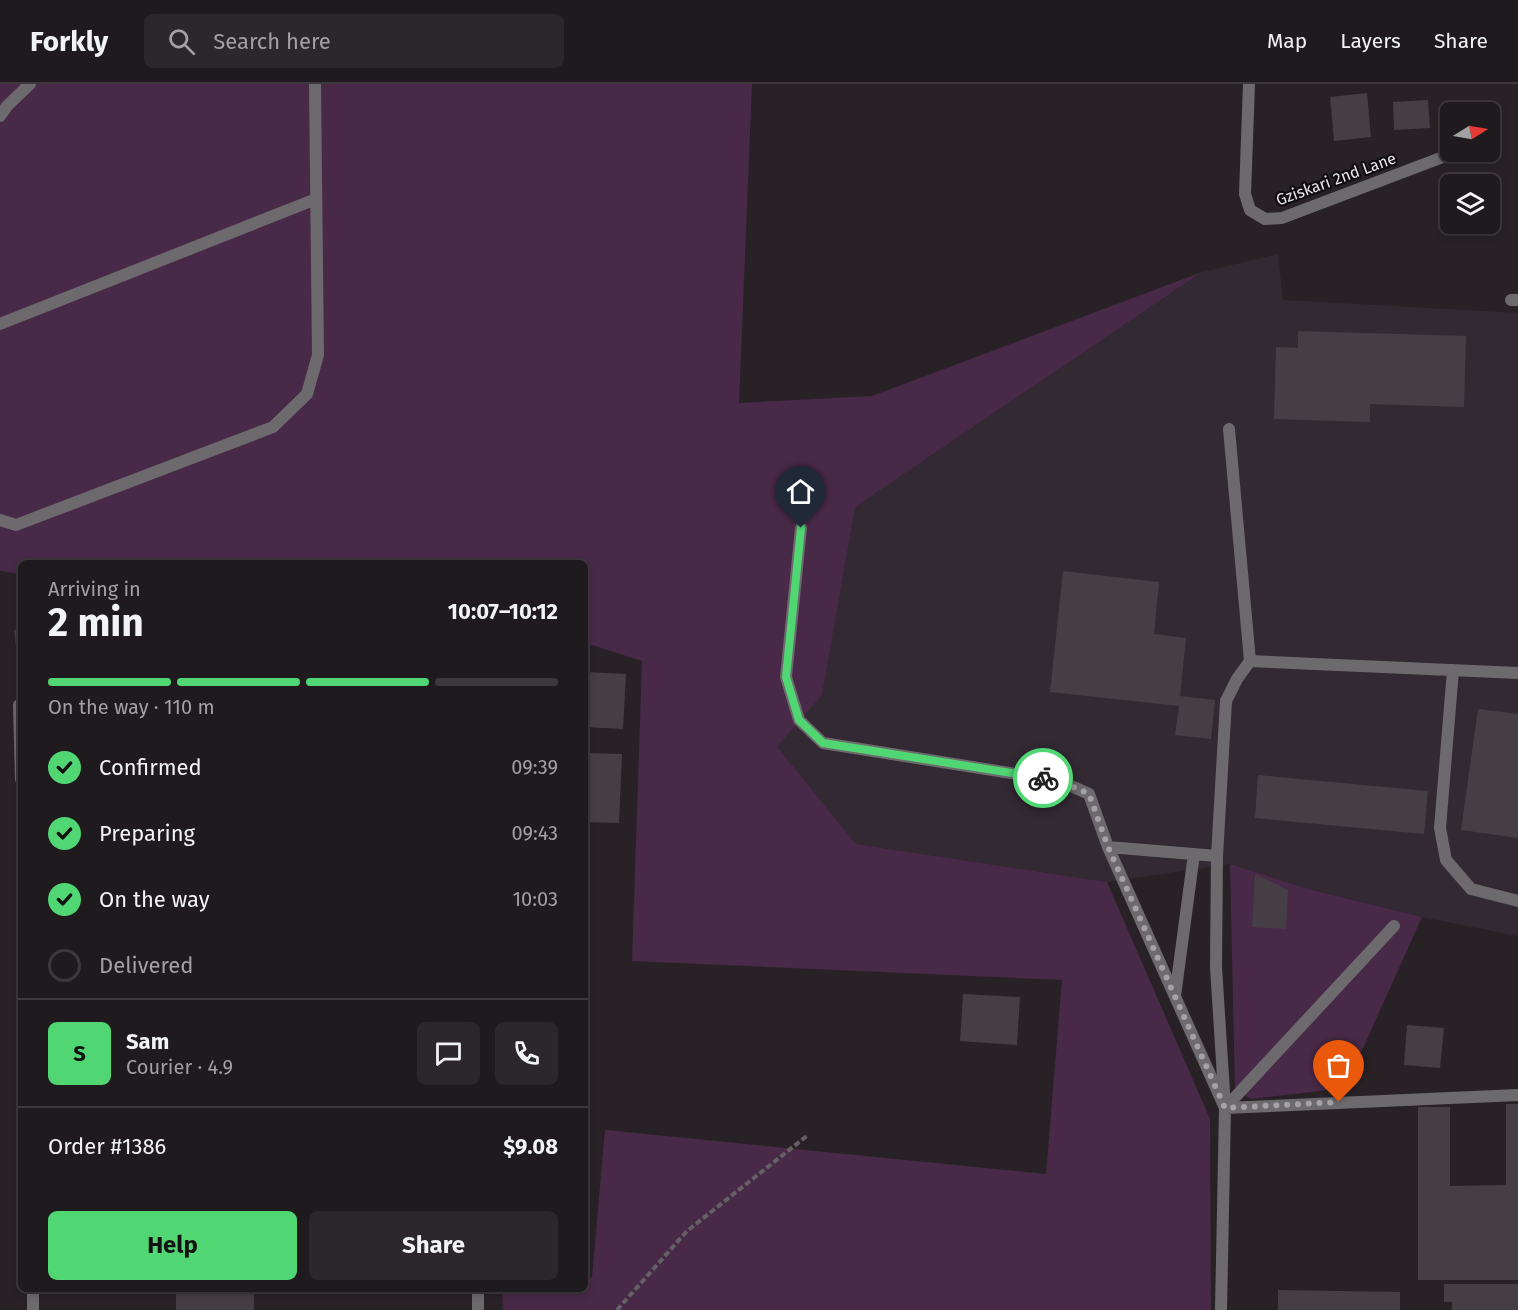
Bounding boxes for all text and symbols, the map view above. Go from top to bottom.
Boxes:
search box [144,14,564,68]
text: Forkly [30,25,108,58]
icon: search [165,25,198,58]
text: Search here [213,28,331,55]
text: Map [1267,28,1307,54]
text: Layers [1340,28,1401,54]
text: Share [1434,28,1488,54]
north arrow [1440,102,1500,162]
map controls [1440,102,1500,234]
street label: Gziskari 2nd Lane [1273,148,1399,210]
button: layers [1440,174,1500,234]
pin [775,466,826,528]
icon: home [784,475,817,508]
text: Arriving in [48,577,141,601]
text: 10:07–10:12 [448,598,558,625]
text: 2 min [48,600,144,646]
text: On the way · 110 m [48,695,215,719]
courier [1013,748,1073,808]
icon: check [48,751,81,784]
text: Confirmed [99,754,202,781]
text: 09:39 [511,755,558,779]
icon: bike [1027,762,1060,795]
icon: check [48,817,81,850]
text: Preparing [99,820,195,847]
text: 09:43 [512,821,558,845]
icon: check [48,883,81,916]
text: On the way [99,886,210,913]
text: 10:03 [512,887,558,911]
text: Delivered [99,952,194,979]
button: chat [417,1022,480,1085]
button: phone [495,1022,558,1085]
text: Sam [126,1028,169,1055]
text: S [73,1040,86,1067]
pin [1313,1040,1364,1102]
icon: bag [1322,1049,1355,1082]
text: Courier · 4.9 [126,1055,233,1079]
text: Order #1386 [48,1133,166,1160]
text: $9.08 [503,1133,558,1160]
button: Help [48,1211,297,1280]
button: Share [309,1211,558,1280]

